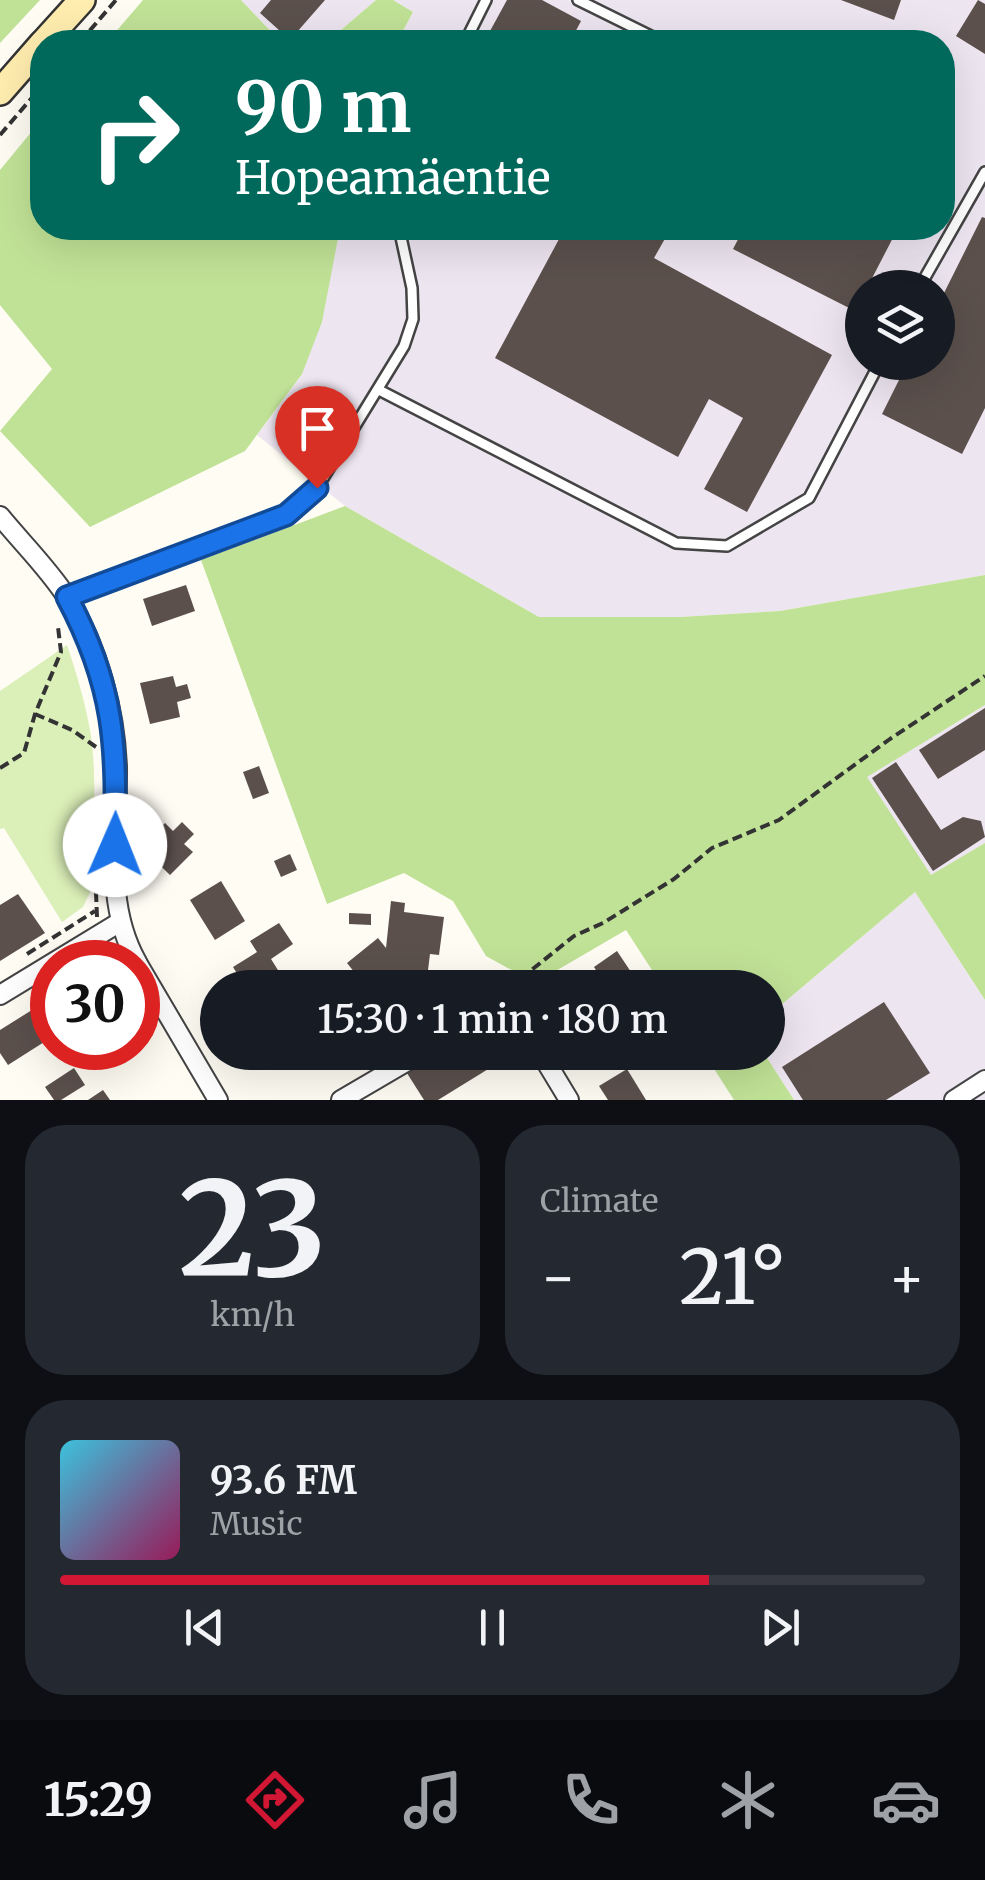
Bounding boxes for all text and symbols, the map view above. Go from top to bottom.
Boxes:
text: 90 m [235,63,412,151]
icon: right [70,70,200,200]
text: Hopeamäentie [235,150,551,206]
map controls [845,270,955,380]
button: layers [845,270,955,380]
pin [275,386,360,489]
icon: arrive [290,401,345,456]
position arrow [63,793,167,897]
speed limit sign: 30 [30,940,160,1070]
text: 15:30 · 1 min · 180 m [317,996,668,1043]
text: 23 [179,1148,326,1311]
text: Climate [540,1181,658,1221]
text: 21° [679,1230,786,1324]
text: − [540,1243,577,1312]
text: + [888,1243,925,1312]
text: km/h [210,1295,295,1335]
text: 93.6 FM [210,1457,357,1504]
text: Music [210,1504,303,1544]
icon: previous [177,1600,232,1655]
icon: pause [465,1600,520,1655]
icon: next [753,1600,808,1655]
icon: directions [240,1765,310,1835]
icon: music [398,1765,468,1835]
icon: phone [556,1765,626,1835]
icon: climate [713,1765,783,1835]
icon: car [871,1765,941,1835]
text: 15:29 [44,1772,153,1828]

